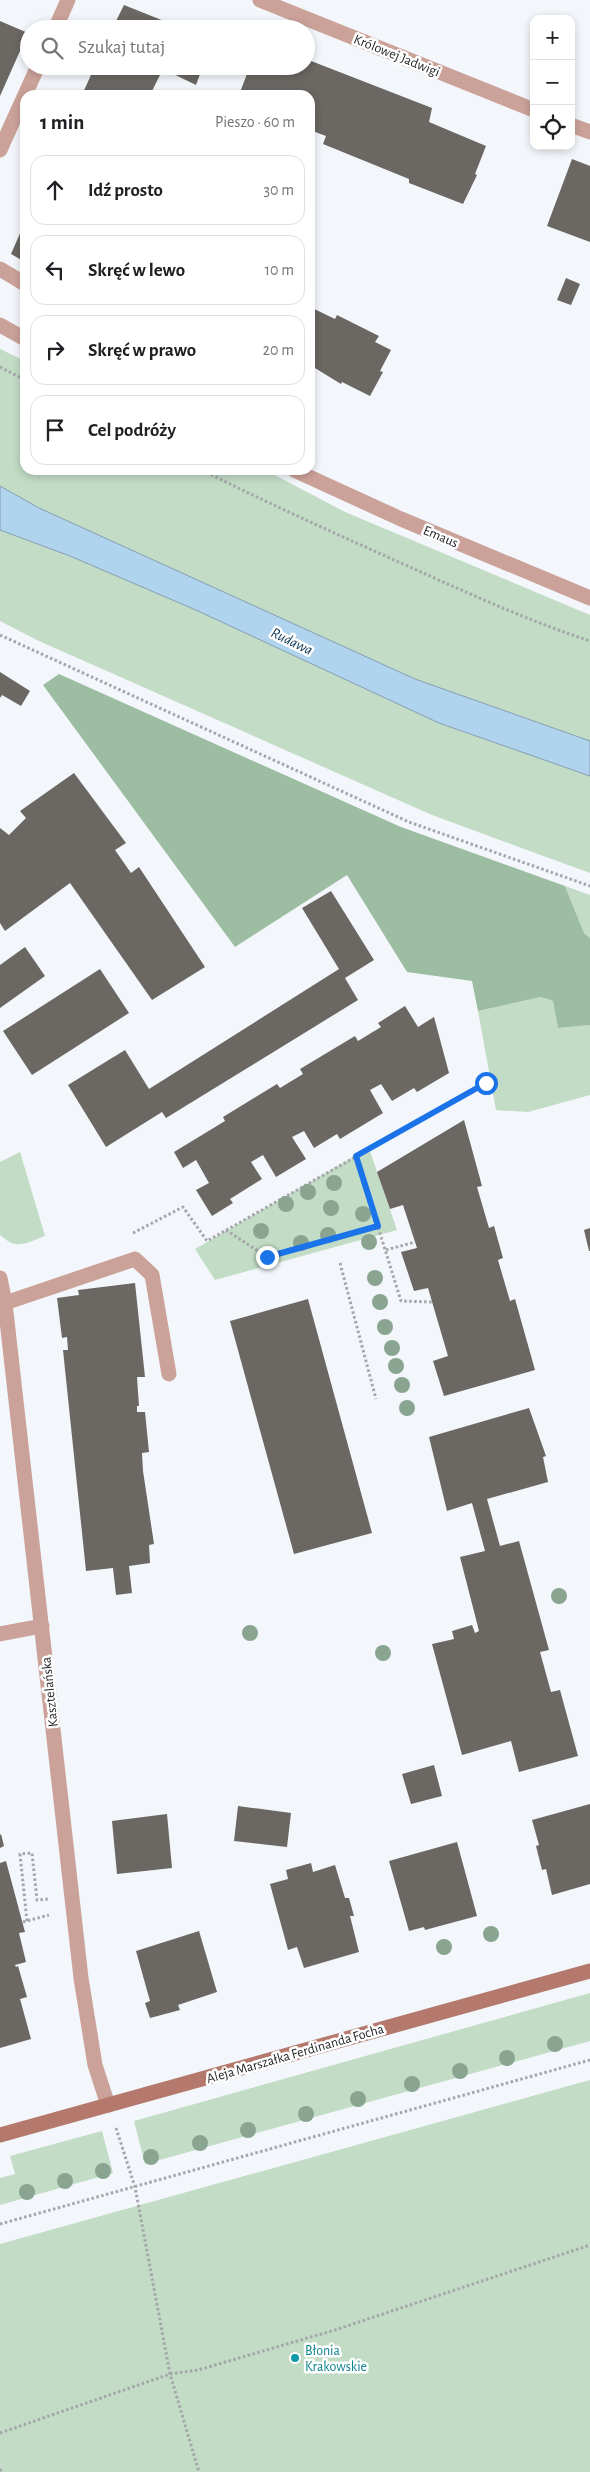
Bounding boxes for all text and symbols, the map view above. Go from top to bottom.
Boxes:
map controls [530,15,575,150]
button: + [530,15,575,60]
search box [20,20,315,75]
street label: Królowej Jadwigi [352,32,442,80]
icon: search [38,34,66,62]
text: Szukaj tutaj [78,38,165,57]
button: − [530,60,575,105]
button: locate [530,105,575,150]
text: 1 min [40,112,84,133]
text: Pieszo · 60 m [215,114,295,130]
icon: ahead [41,176,69,204]
text: Idź prosto [88,181,163,200]
text: 30 m [264,182,294,198]
icon: left [41,256,69,284]
text: Skręć w lewo [88,261,185,280]
text: 10 m [265,262,294,278]
icon: right [41,336,69,364]
text: Skręć w prawo [88,341,196,360]
text: 20 m [263,342,294,358]
icon: arrive [41,416,69,444]
text: Cel podróży [88,421,176,440]
street label: Emaus [421,523,460,551]
water label: Rudawa [269,625,315,658]
route start [475,1072,498,1095]
route end [256,1246,279,1269]
street label: Kasztelańska [39,1656,61,1728]
street label: Aleja Marszałka Ferdinanda Focha [205,2022,386,2086]
place label: Błonia Krakowskie [305,2344,367,2374]
marker: Błonia Krakowskie [289,2352,301,2364]

